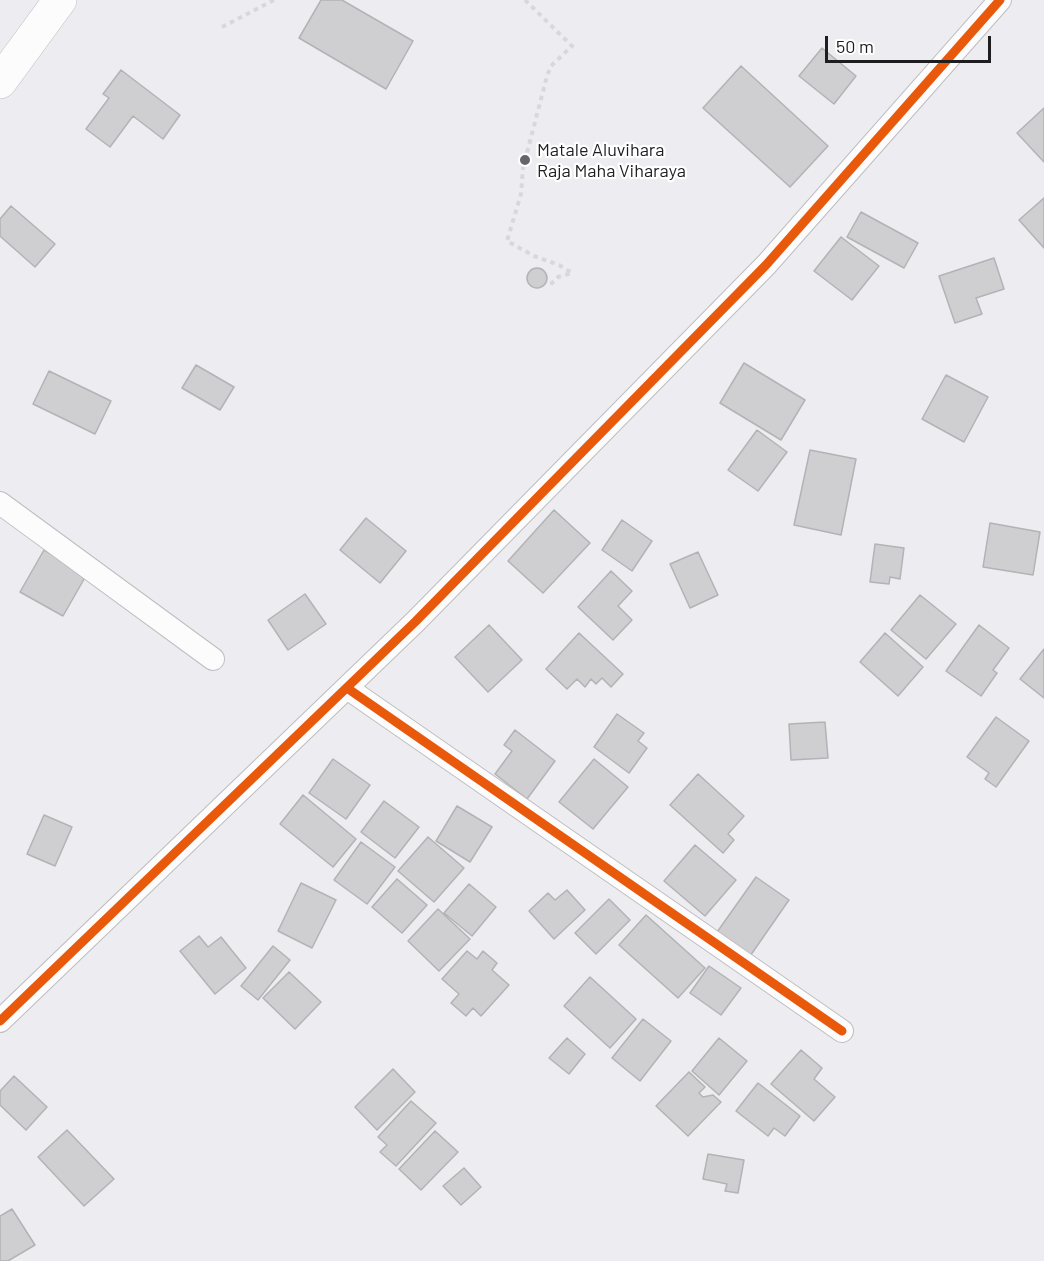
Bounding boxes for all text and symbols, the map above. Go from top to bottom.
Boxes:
scale bar [828,24,994,62]
text: 50 m [836,35,874,57]
place label: Matale Aluvihara Raja Maha Viharaya [537,139,686,182]
marker: Matale Aluvihara Raja Maha Viharaya [518,153,532,167]

